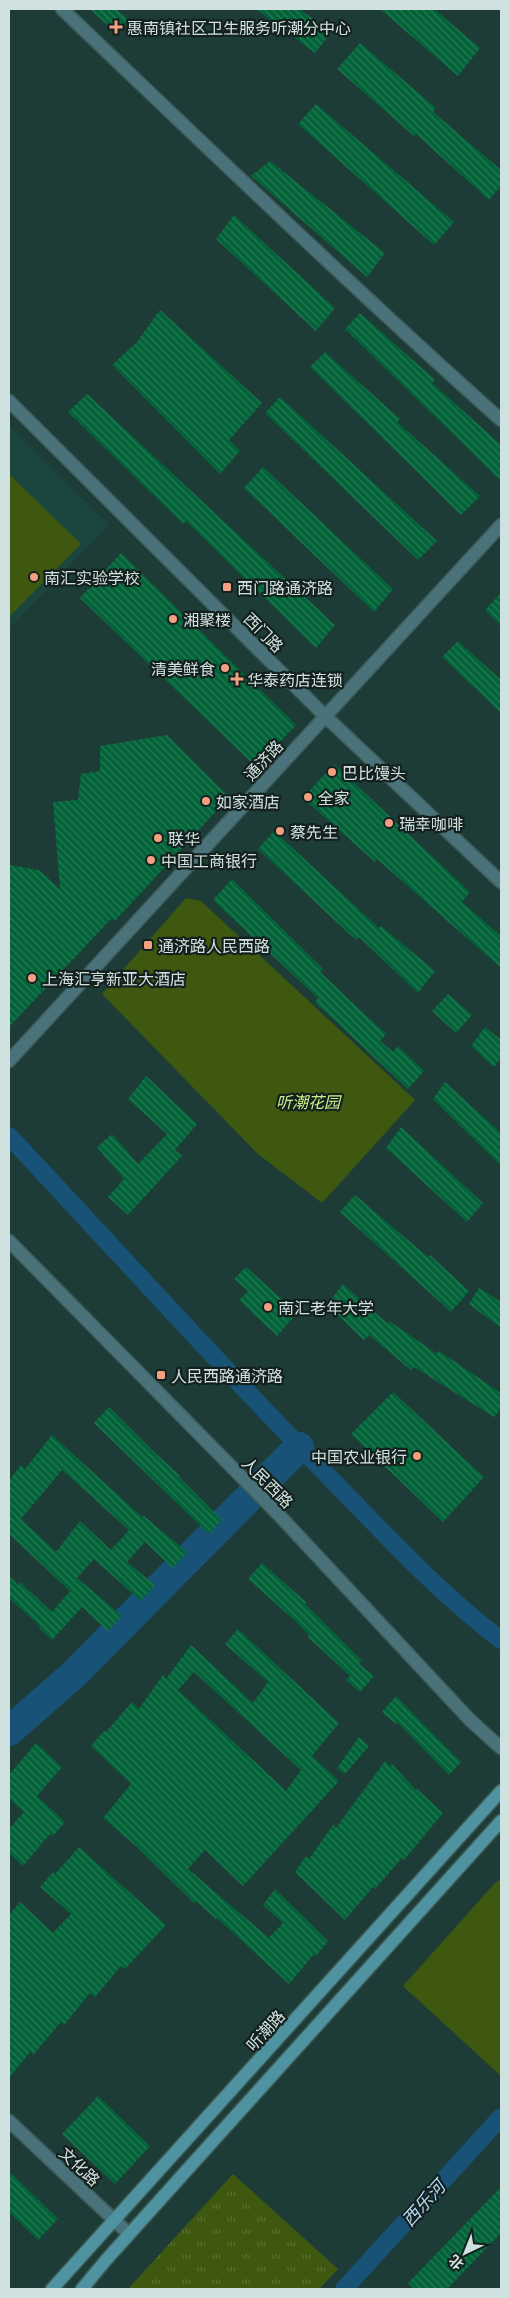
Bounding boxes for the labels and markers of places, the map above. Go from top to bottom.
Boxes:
place label: 惠南镇社区卫生服务听潮分中心 [127,17,351,38]
marker: 惠南镇社区卫生服务听潮分中心 [109,20,123,34]
place label: 南汇实验学校 [44,567,140,588]
marker: 南汇实验学校 [28,571,40,583]
place label: 西门路通济路 [237,577,333,598]
marker: 西门路通济路 [221,581,233,593]
place label: 湘聚楼 [183,609,231,630]
marker: 湘聚楼 [167,613,179,625]
place label: 清美鲜食 [151,658,215,679]
marker: 清美鲜食 [219,662,231,674]
place label: 华泰药店连锁 [247,669,343,690]
marker: 华泰药店连锁 [231,673,243,685]
place label: 巴比馒头 [342,762,406,783]
marker: 巴比馒头 [326,766,338,778]
place label: 全家 [318,787,350,808]
place label: 如家酒店 [216,791,280,812]
marker: 全家 [302,791,314,803]
marker: 如家酒店 [200,795,212,807]
place label: 瑞幸咖啡 [399,813,463,834]
marker: 瑞幸咖啡 [383,817,395,829]
place label: 蔡先生 [290,821,338,842]
marker: 蔡先生 [274,825,286,837]
place label: 联华 [168,828,200,849]
marker: 联华 [152,832,164,844]
place label: 中国工商银行 [161,850,257,871]
marker: 中国工商银行 [145,854,157,866]
place label: 通济路人民西路 [158,935,270,956]
marker: 通济路人民西路 [142,939,154,951]
place label: 上海汇亨新亚大酒店 [42,968,186,989]
marker: 上海汇亨新亚大酒店 [26,972,38,984]
place label: 南汇老年大学 [278,1297,374,1318]
marker: 南汇老年大学 [262,1301,274,1313]
place label: 人民西路通济路 [171,1365,283,1386]
marker: 人民西路通济路 [155,1369,167,1381]
place label: 中国农业银行 [311,1446,407,1467]
marker: 中国农业银行 [411,1450,423,1462]

